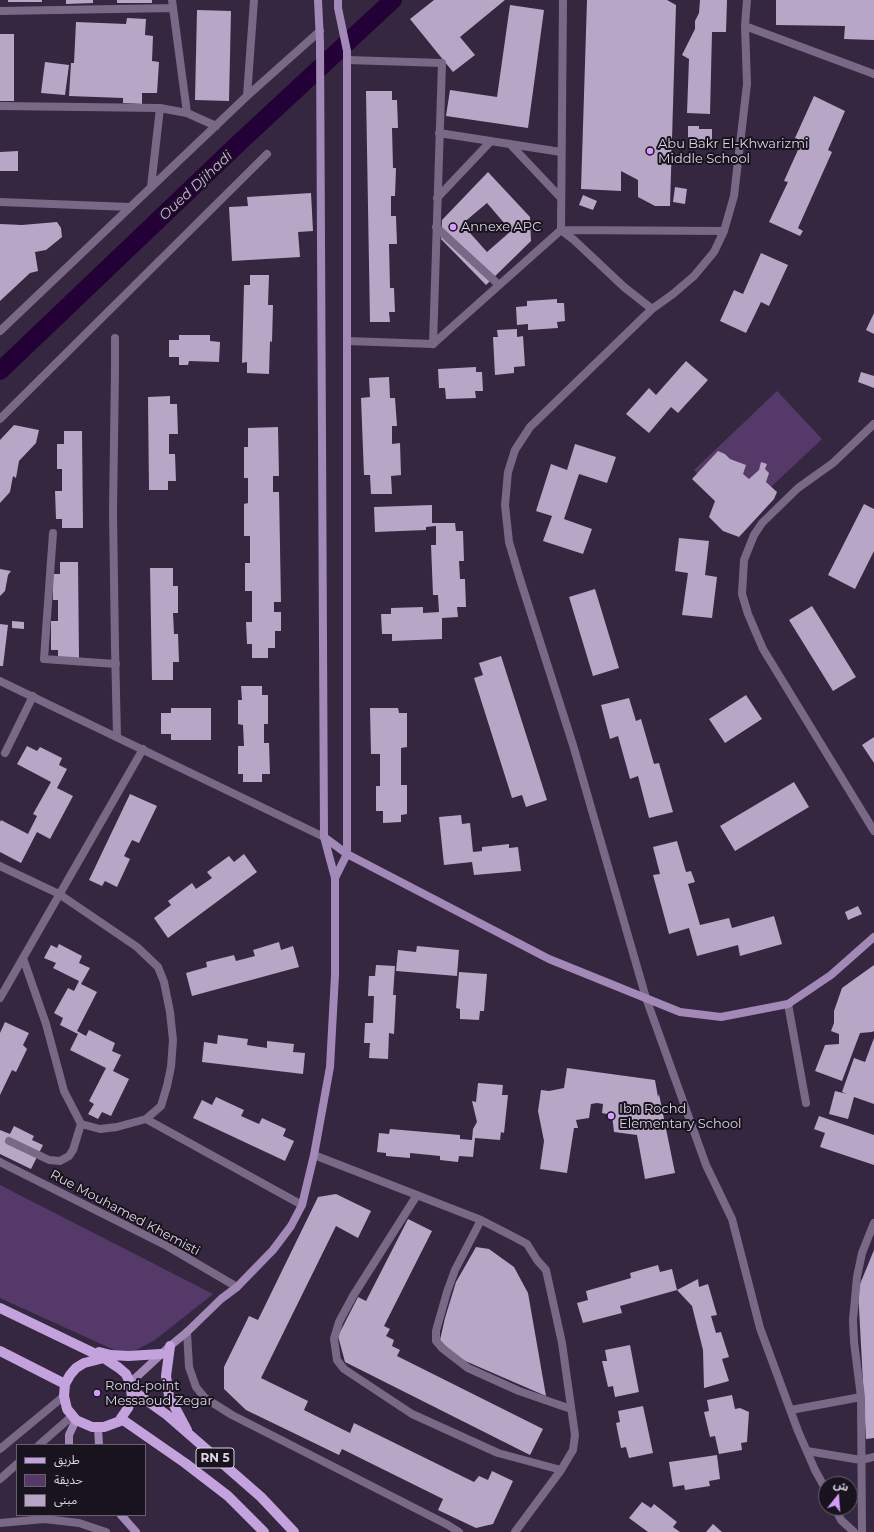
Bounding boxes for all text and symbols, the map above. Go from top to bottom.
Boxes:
place label: Abu Bakr El-Khwarizmi Middle School [658,136,808,167]
marker: Abu Bakr El-Khwarizmi Middle School [645,146,655,156]
water label: Oued Djihadi [156,148,236,224]
place label: Annexe APC [461,219,541,235]
marker: Annexe APC [448,222,458,232]
place label: Ibn Rochd Elementary School [619,1101,742,1132]
marker: Ibn Rochd Elementary School [606,1111,616,1121]
street label: Rue Mouhamed Khemisti [47,1167,203,1259]
place label: Rond-point Messaoud Zegar [105,1378,213,1409]
marker: Rond-point Messaoud Zegar [92,1388,102,1398]
legend [16,1444,146,1516]
road number: RN 5 [196,1448,234,1468]
text: طريق [54,1452,80,1467]
text: حديقة [54,1472,83,1487]
north arrow [818,1476,858,1516]
text: ش [832,1477,850,1494]
text: مبنى [54,1492,77,1507]

